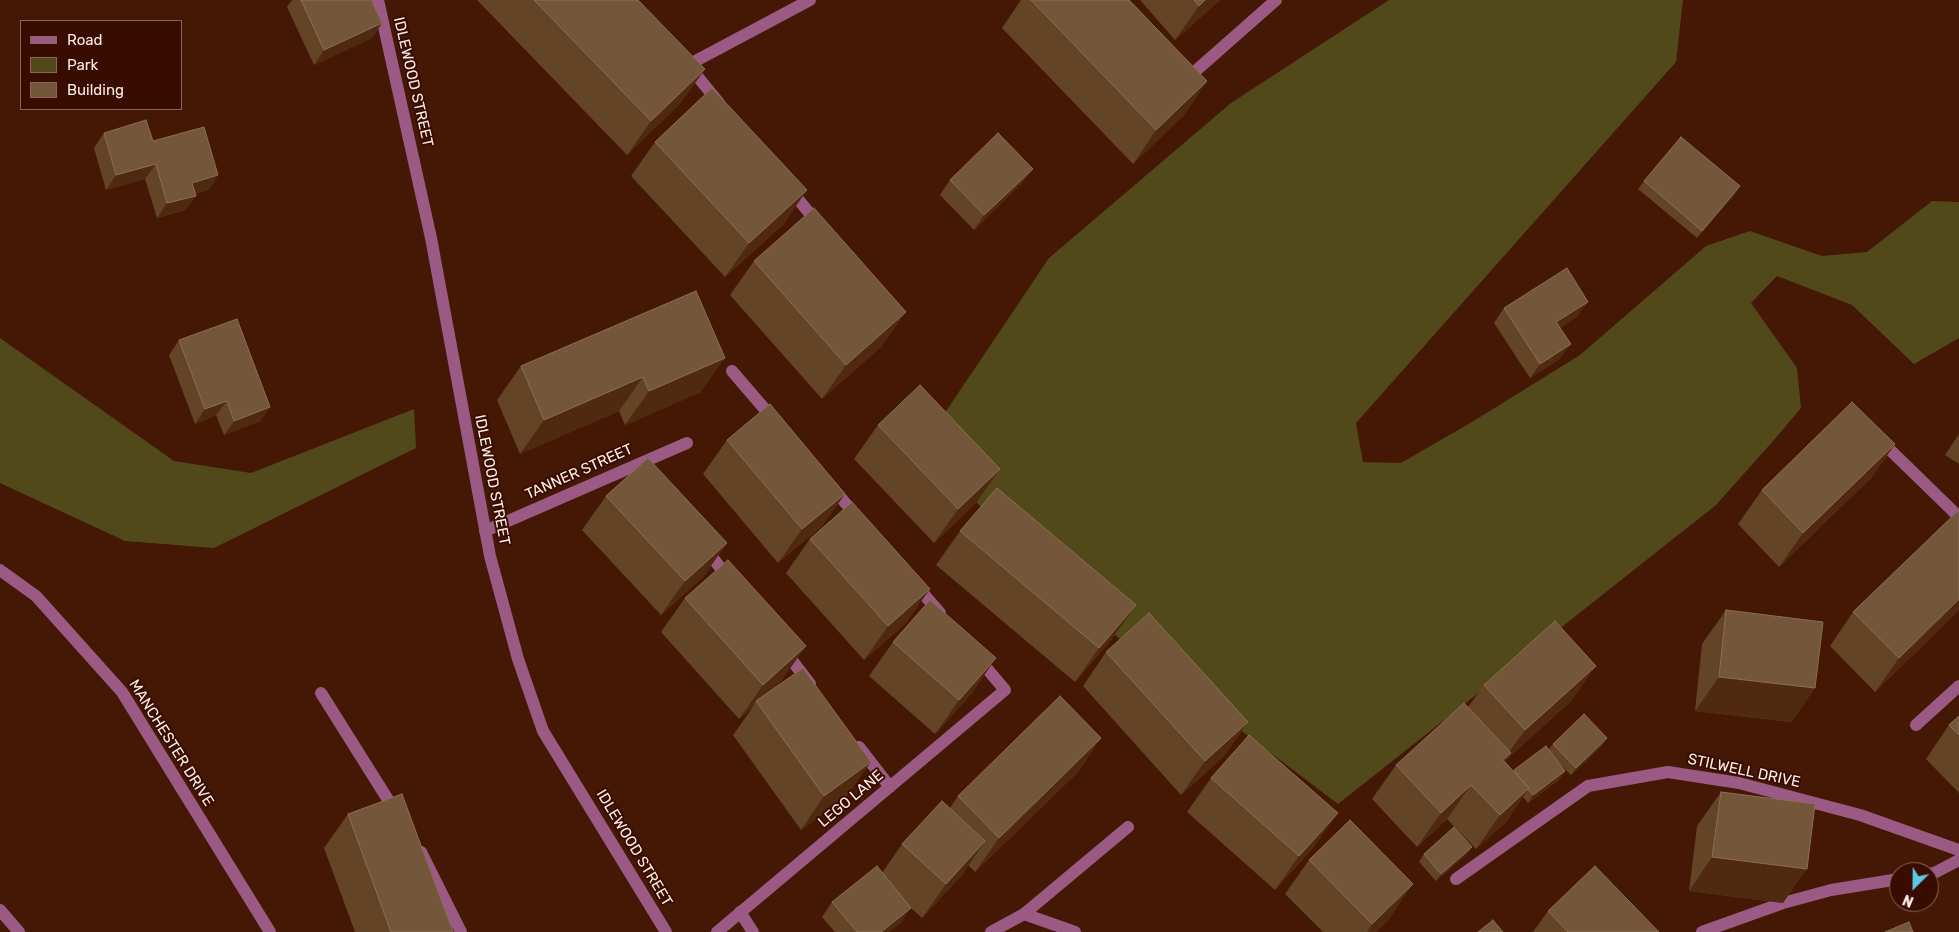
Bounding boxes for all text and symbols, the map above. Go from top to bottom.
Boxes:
street label: IDLEWOOD STREET [389,15,437,149]
legend [20,20,182,110]
text: Road [67,31,103,49]
text: Park [67,56,98,74]
text: Building [67,81,124,99]
street label: IDLEWOOD STREET [470,413,514,547]
street label: TANNER STREET [523,440,635,504]
street label: MANCHESTER DRIVE [125,676,217,810]
street label: STILWELL DRIVE [1686,750,1802,792]
street label: LEGO LANE [815,767,887,831]
street label: IDLEWOOD STREET [592,786,676,910]
north arrow [1889,862,1939,912]
text: N [1900,891,1916,910]

